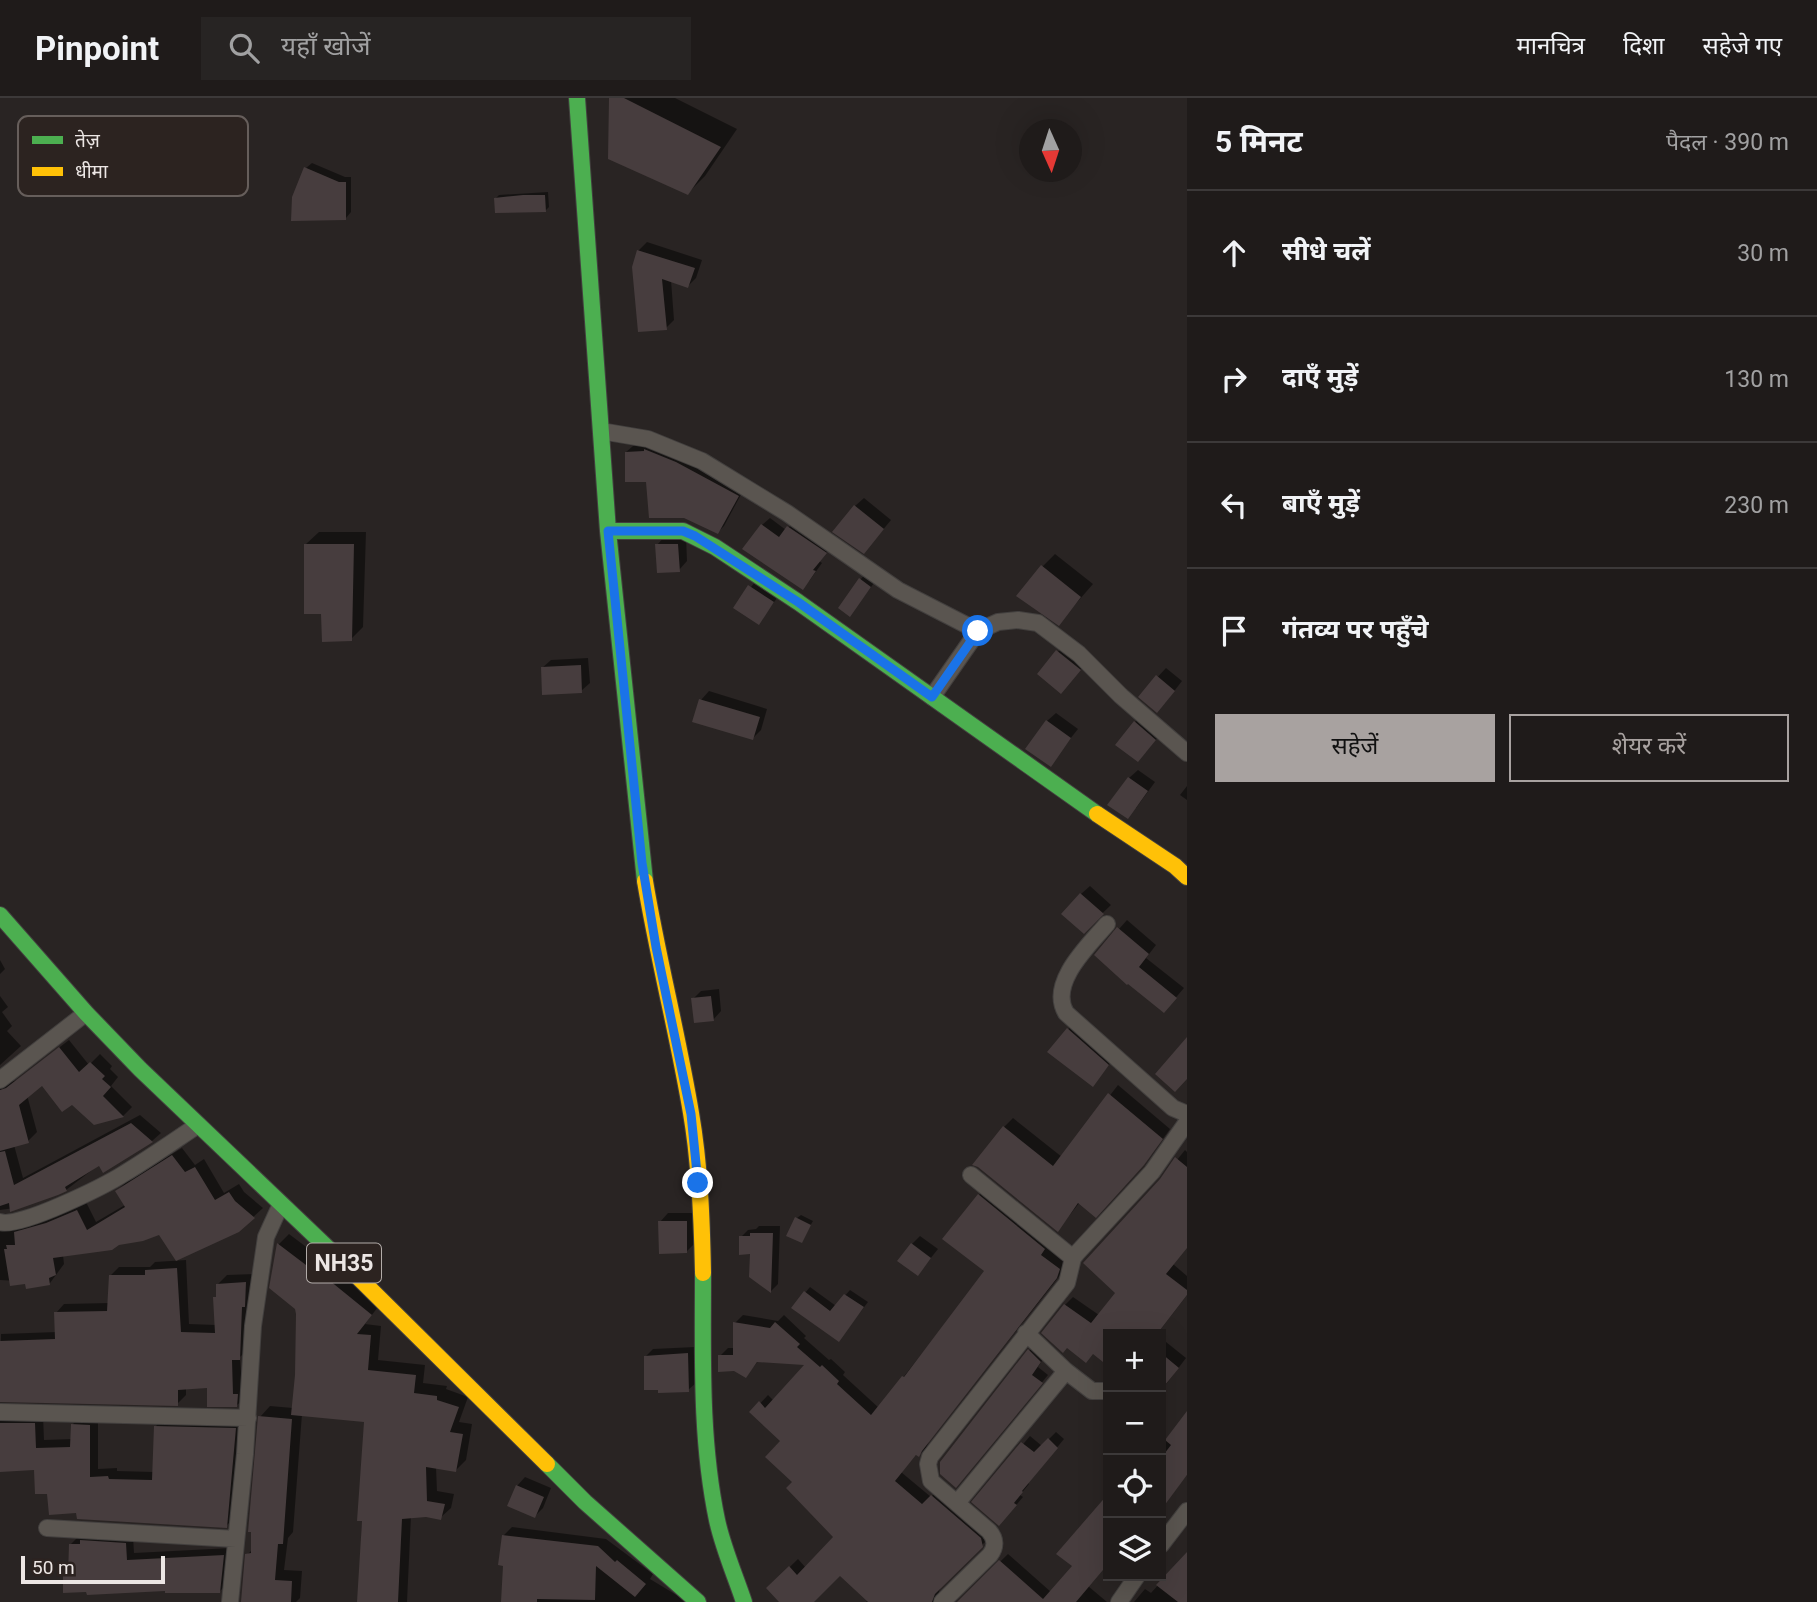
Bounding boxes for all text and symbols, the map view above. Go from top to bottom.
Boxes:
search box [201,17,691,80]
text: Pinpoint [35,29,159,68]
icon: search [225,29,263,67]
text: यहाँ खोजें [281,31,370,61]
text: मानचित्र [1516,32,1585,60]
text: दिशा [1623,32,1664,60]
text: सहेजे गए [1702,32,1782,60]
legend [18,116,248,196]
north arrow [1019,119,1082,182]
text: 5 मिनट [1215,124,1303,159]
text: तेज़ [75,129,101,152]
text: पैदल · 390 m [1666,129,1789,156]
text: धीमा [75,160,109,183]
icon: ahead [1215,234,1253,272]
text: सीधे चलें [1282,236,1370,266]
text: 30 m [1737,240,1789,267]
icon: right [1215,360,1253,398]
text: दाएँ मुड़ें [1282,362,1358,392]
text: 130 m [1724,366,1789,393]
icon: left [1215,486,1253,524]
text: बाएँ मुड़ें [1282,488,1360,518]
text: 230 m [1724,492,1789,519]
icon: arrive [1215,612,1253,650]
text: गंतव्य पर पहुँचे [1282,614,1429,644]
route start [962,615,993,646]
button: सहेजें [1215,714,1495,782]
button: शेयर करें [1509,714,1789,782]
route end [682,1167,713,1198]
road number: NH35 [307,1244,381,1282]
map controls [1103,1329,1166,1581]
button: + [1103,1329,1166,1392]
button: − [1103,1392,1166,1455]
button: locate [1103,1455,1166,1518]
button: layers [1103,1518,1166,1581]
scale bar [21,1553,164,1585]
text: 50 m [32,1556,75,1579]

